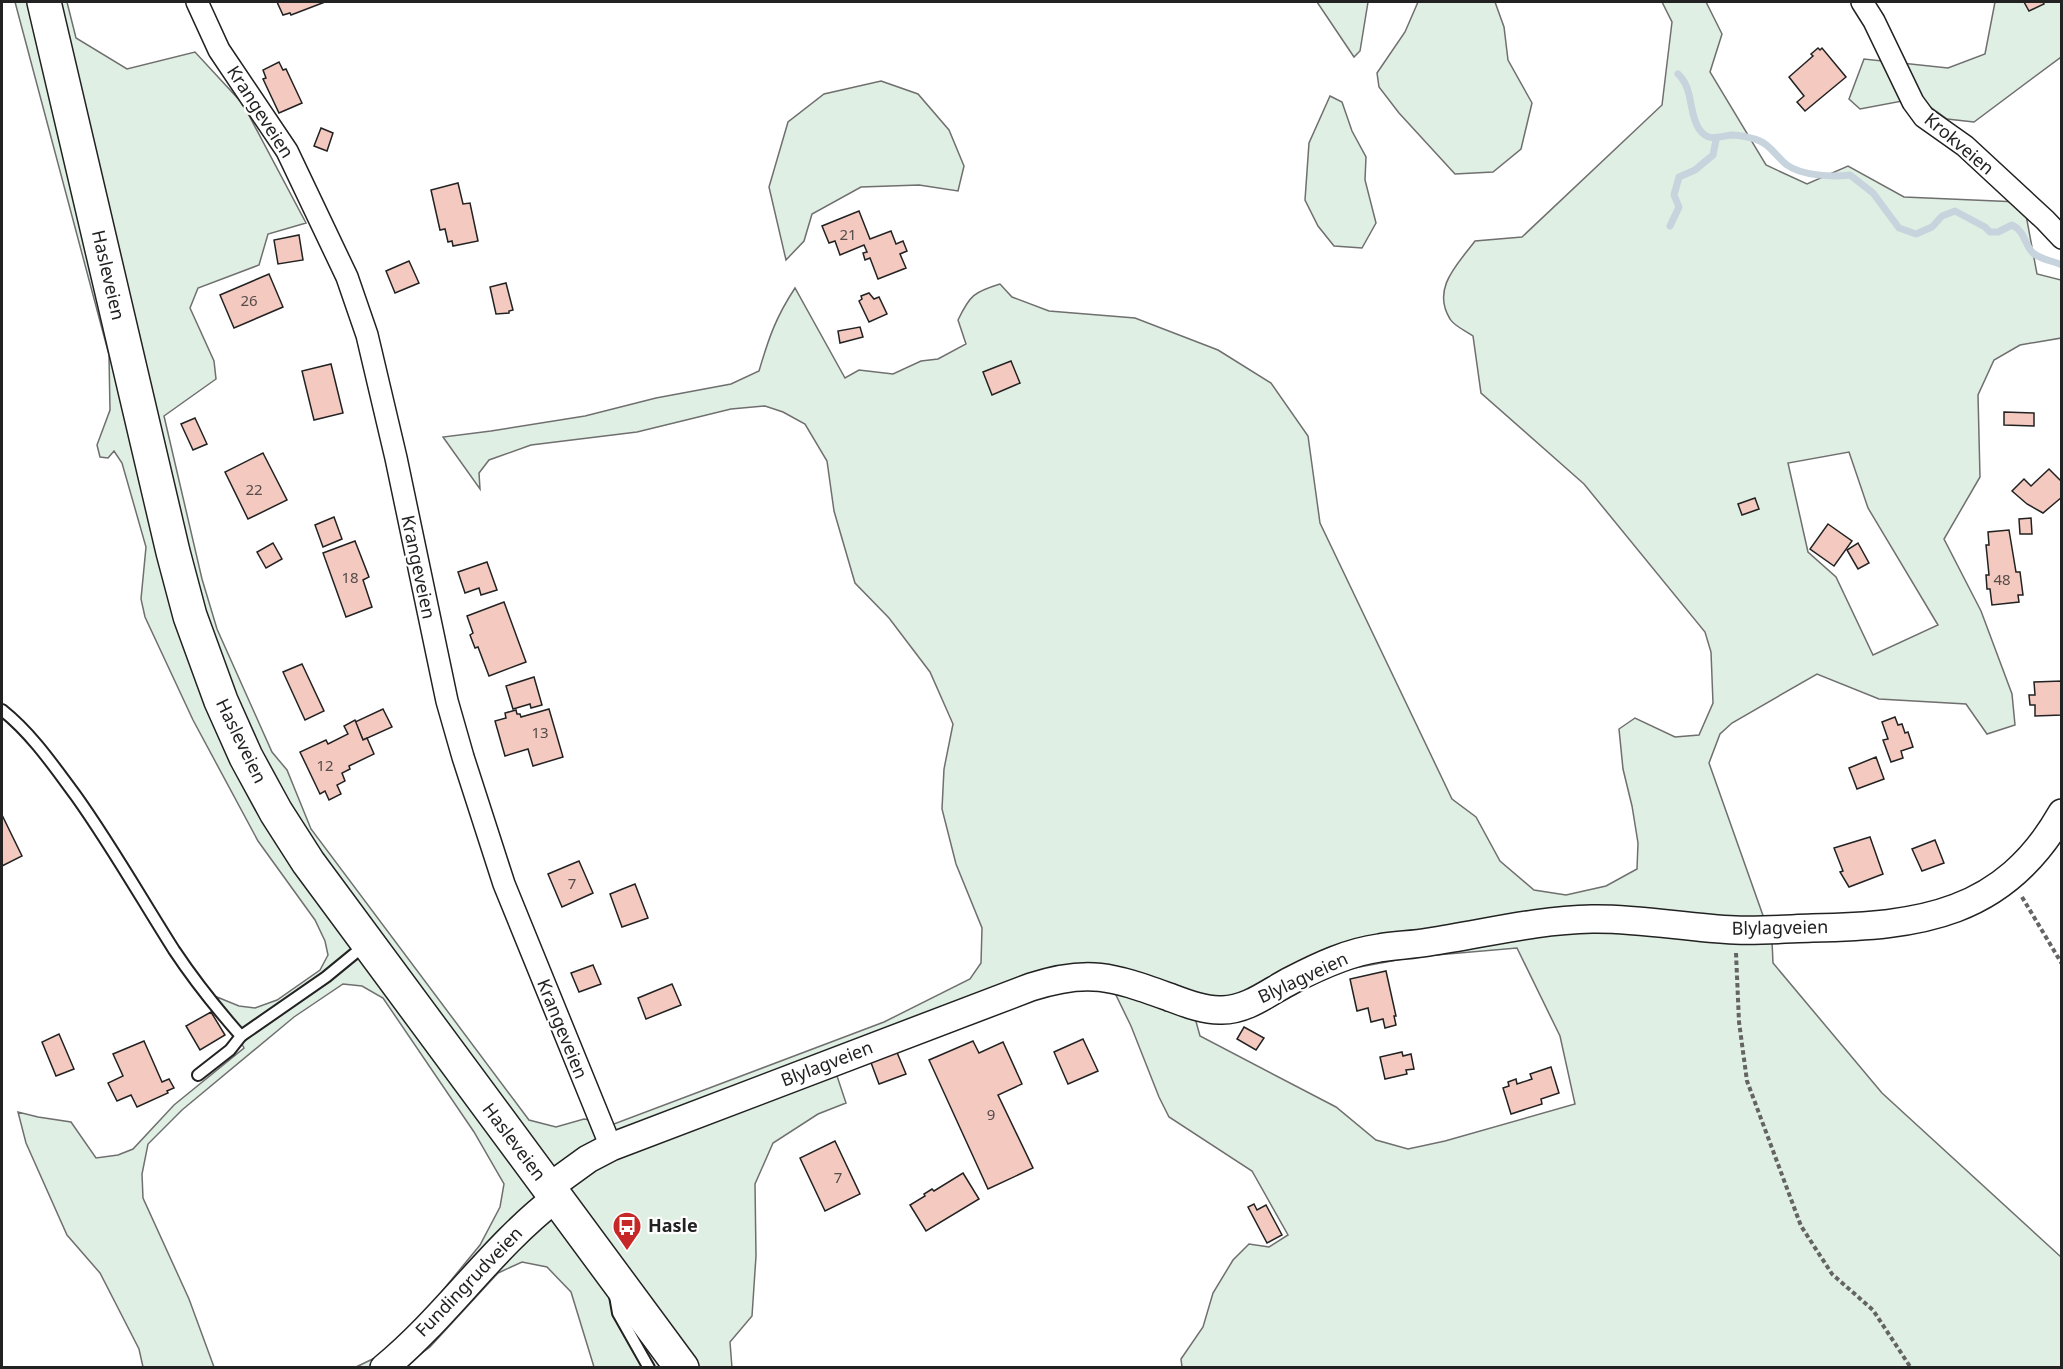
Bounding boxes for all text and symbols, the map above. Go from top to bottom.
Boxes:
street label: Krangeveien [222,61,300,162]
street label: Krokveien [1920,107,2000,179]
house number: 21 [839,224,857,244]
street label: Hasleveien [87,227,131,322]
house number: 26 [240,290,258,310]
house number: 22 [245,479,263,499]
street label: Krangeveien [396,513,442,621]
house number: 18 [341,567,359,587]
house number: 48 [1993,569,2011,589]
street label: Hasleveien [211,694,273,787]
house number: 13 [531,722,549,742]
house number: 12 [316,755,334,775]
house number: 7 [568,873,576,893]
street label: Blylagveien [1731,914,1828,940]
street label: Blylagveien [1254,946,1351,1008]
street label: Krangeveien [532,975,594,1082]
street label: Blylagveien [777,1035,876,1092]
street label: Hasleveien [478,1098,552,1185]
house number: 9 [987,1104,995,1124]
house number: 7 [834,1167,842,1187]
bus stop icon: Hasle [611,1210,643,1252]
place label: Hasle [648,1213,698,1237]
street label: Fundingrudveien [410,1221,527,1342]

